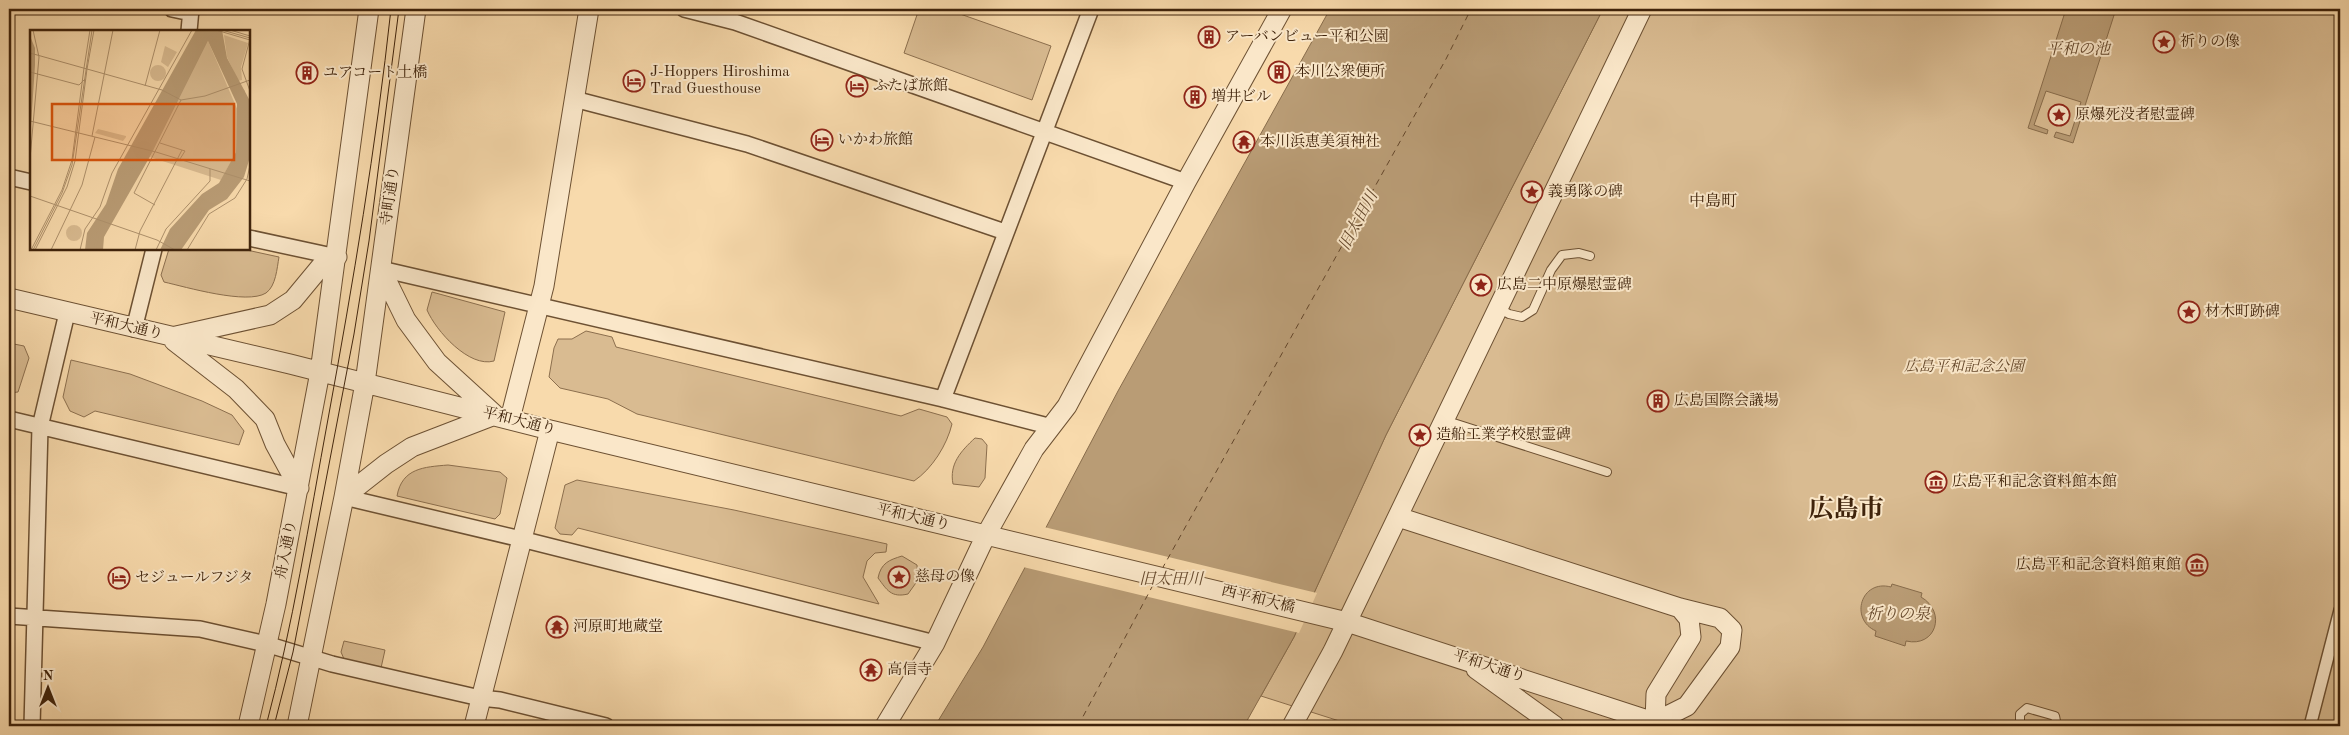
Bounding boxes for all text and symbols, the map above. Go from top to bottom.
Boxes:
building icon: アーバンビュー平和公園 [1197,25,1221,49]
place label: アーバンビュー平和公園 [1225,28,1389,45]
inset map [30,30,250,250]
place icon: 祈りの像 [2152,30,2176,54]
place label: 祈りの像 [2180,33,2240,50]
water label: 平和の池 [2046,40,2112,58]
building icon: 本川公衆便所 [1267,60,1291,84]
building icon: ユアコート土橋 [295,61,319,85]
place label: 本川公衆便所 [1295,63,1385,80]
place label: ユアコート土橋 [323,64,427,81]
place label: J-Hoppers Hiroshima Trad Guesthouse [650,65,790,97]
hotel icon: J-Hoppers Hiroshima Trad Guesthouse [622,69,646,93]
hotel icon: ふたば旅館 [845,74,869,98]
place label: ふたば旅館 [873,77,948,94]
building icon: 増井ビル [1183,85,1207,109]
place label: 増井ビル [1211,88,1271,105]
place icon: 原爆死没者慰霊碑 [2047,103,2071,127]
place label: 原爆死没者慰霊碑 [2075,106,2195,123]
hotel icon: いかわ旅館 [810,128,834,152]
temple icon: 本川浜恵美須神社 [1232,130,1256,154]
place label: いかわ旅館 [838,131,913,148]
place label: 本川浜恵美須神社 [1260,133,1380,150]
street label: 寺町通り [377,165,403,227]
place icon: 義勇隊の碑 [1520,180,1544,204]
place label: 義勇隊の碑 [1548,183,1623,200]
water label: 旧太田川 [1335,186,1382,253]
district label: 中島町 [1689,192,1737,210]
place icon: 広島二中原爆慰霊碑 [1469,273,1493,297]
place label: 広島二中原爆慰霊碑 [1497,276,1632,293]
place icon: 材木町跡碑 [2177,300,2201,324]
place label: 材木町跡碑 [2205,303,2280,320]
street label: 平和大通り [88,309,165,343]
park label: 広島平和記念公園 [1904,358,2027,375]
building icon: 広島国際会議場 [1646,389,1670,413]
place label: 広島国際会議場 [1674,392,1779,409]
street label: 平和大通り [481,404,558,438]
place icon: 造船工業学校慰霊碑 [1408,423,1432,447]
place label: 造船工業学校慰霊碑 [1436,426,1571,443]
museum icon: 広島平和記念資料館本館 [1924,470,1948,494]
place label: 広島平和記念資料館本館 [1952,473,2117,490]
district label: 広島市 [1808,495,1884,523]
street label: 平和大通り [875,500,952,534]
street label: 舟入通り [272,519,300,581]
museum icon: 広島平和記念資料館東館 [2185,553,2209,577]
place label: 広島平和記念資料館東館 [2016,556,2181,573]
place icon: 慈母の像 [887,565,911,589]
hotel icon: セジュールフジタ [107,566,131,590]
place label: 慈母の像 [915,568,975,585]
place label: セジュールフジタ [135,570,253,586]
water label: 旧太田川 [1139,570,1205,588]
street label: 西平和大橋 [1220,582,1297,616]
water label: 祈りの泉 [1866,605,1931,623]
temple icon: 河原町地蔵堂 [545,615,569,639]
place label: 河原町地蔵堂 [573,618,663,635]
street label: 平和大通り [1451,646,1528,686]
temple icon: 高信寺 [859,658,883,682]
place label: 高信寺 [887,661,932,678]
north arrow [22,662,72,712]
text: N [43,669,54,683]

